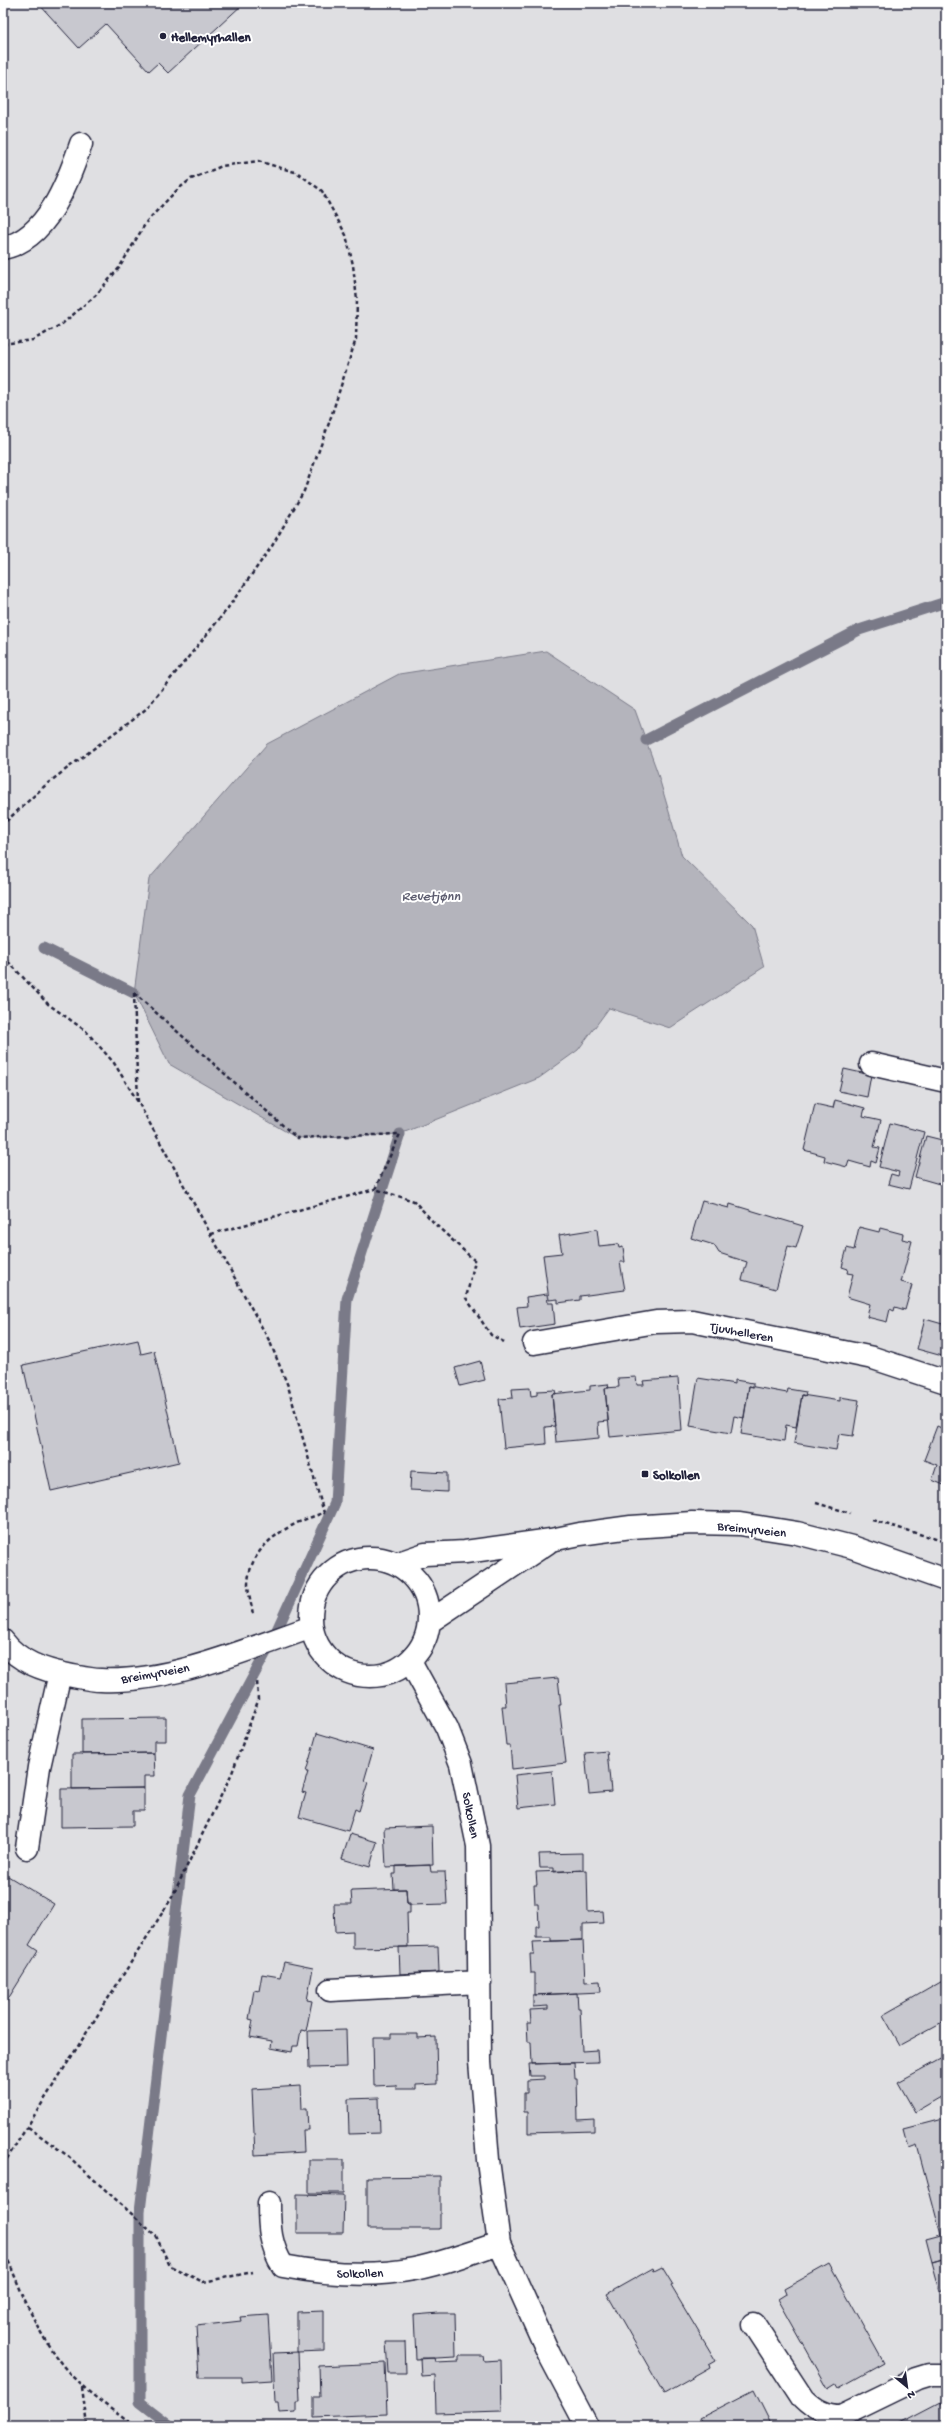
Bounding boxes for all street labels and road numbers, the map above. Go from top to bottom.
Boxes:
street label: Tjuvhelleren [708,1320,775,1347]
street label: Breimyrveien [716,1519,788,1542]
street label: Breimyrveien [119,1661,192,1688]
street label: Solkollen [458,1791,482,1841]
street label: Solkollen [337,2267,384,2282]

